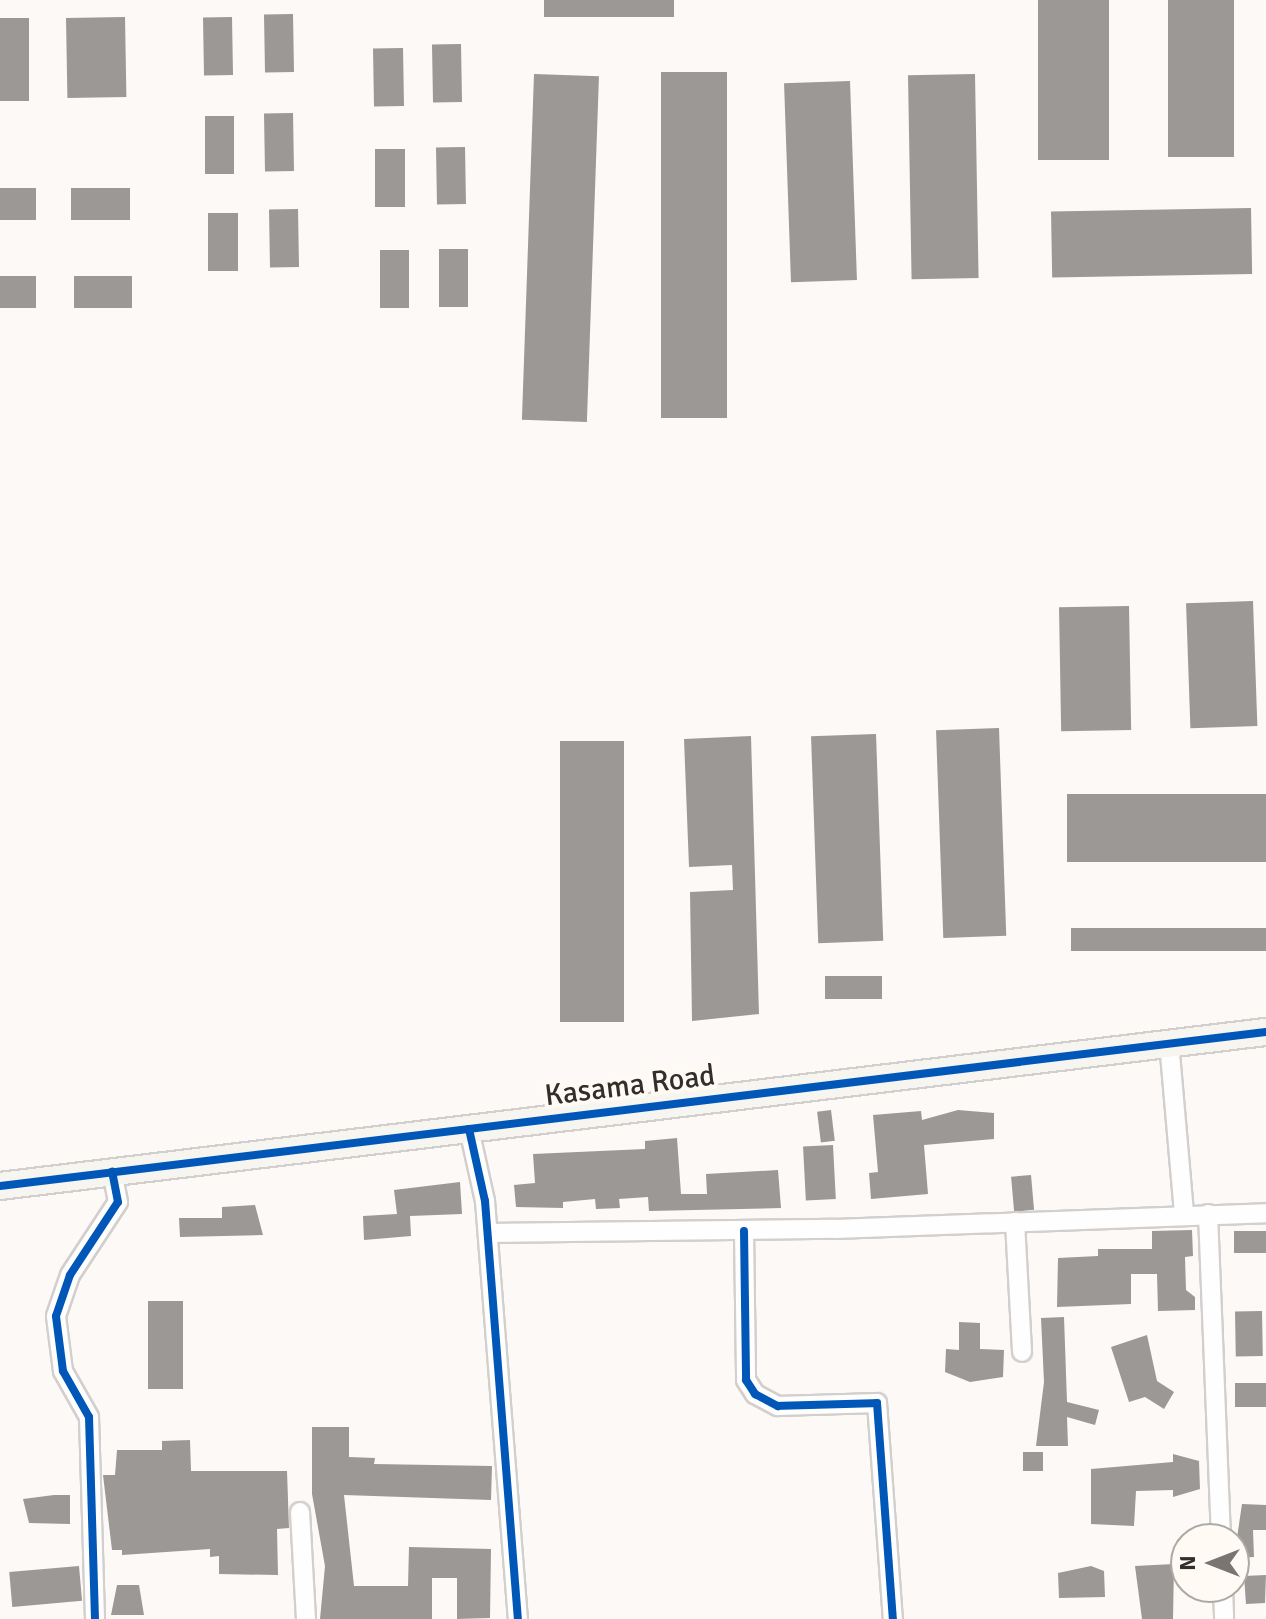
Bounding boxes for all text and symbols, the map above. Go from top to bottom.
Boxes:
street label: Kasama Road [543,1058,717,1114]
north arrow [1170,1523,1250,1603]
text: N [1174,1555,1201,1571]

